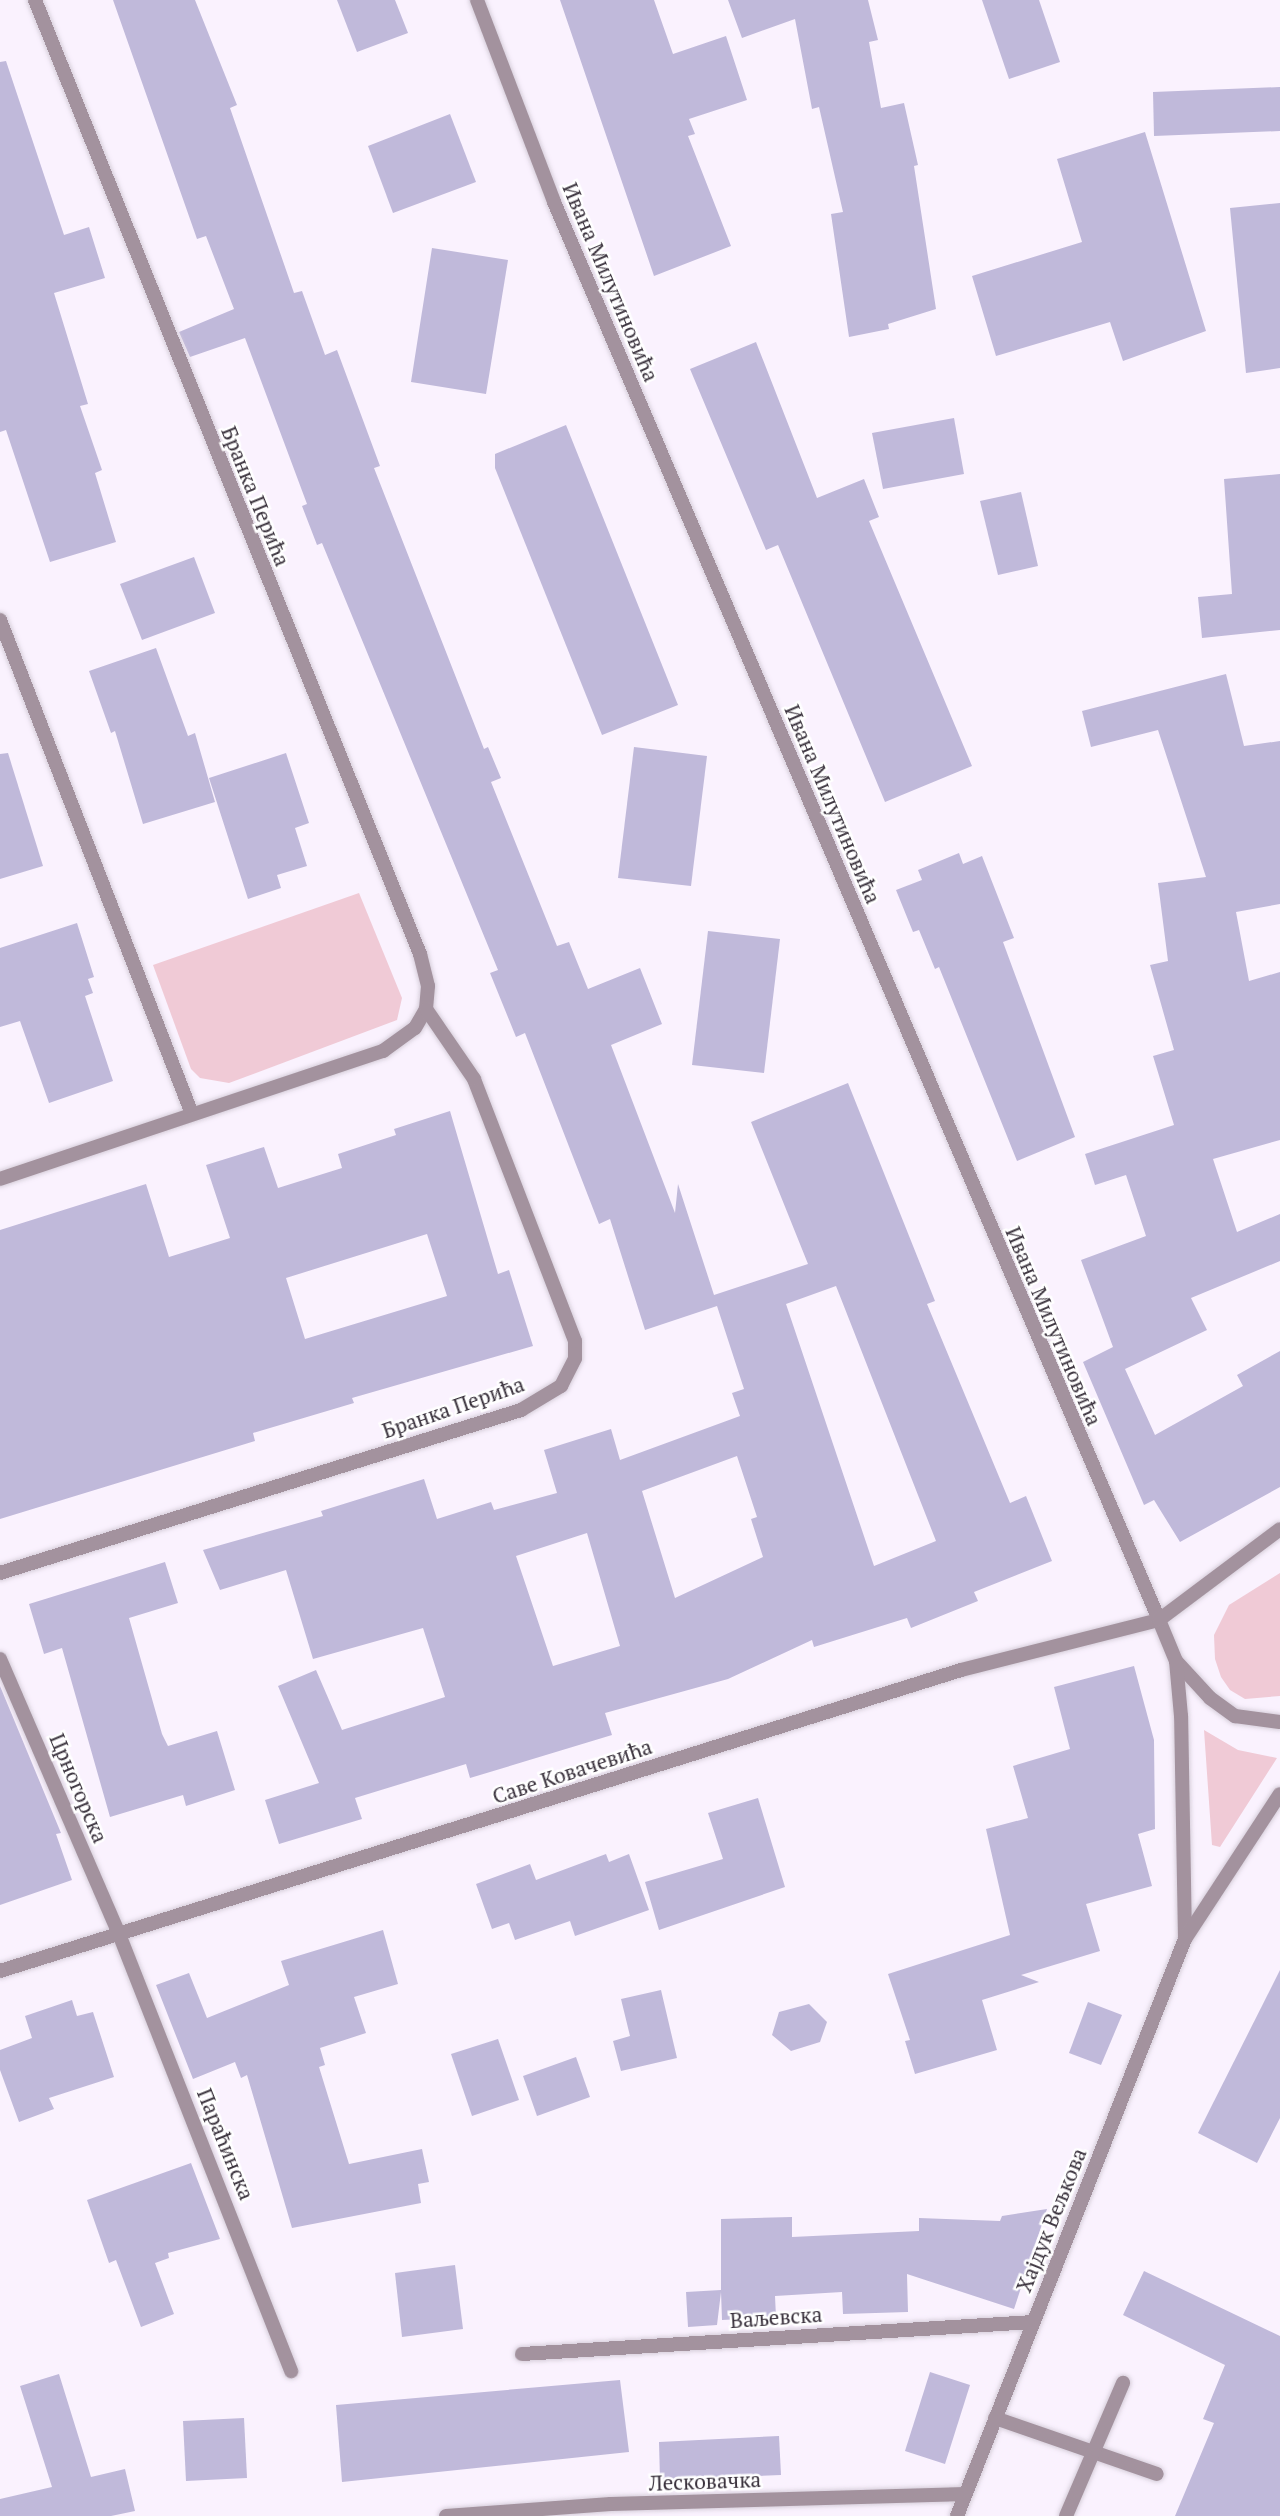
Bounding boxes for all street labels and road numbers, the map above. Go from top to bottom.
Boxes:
street label: Ивана Милутиновића [558,179,664,385]
street label: Бранка Перића [217,423,295,569]
street label: Ивана Милутиновића [780,701,886,907]
street label: Ивана Милутиновића [1001,1223,1107,1429]
street label: Бранка Перића [379,1371,527,1443]
street label: Црногорска [45,1730,113,1846]
street label: Саве Ковачевића [489,1733,655,1809]
street label: Параћинска [192,2085,260,2203]
street label: Хајдук Вељкова [1011,2144,1091,2296]
street label: Ваљевска [729,2301,823,2333]
street label: Лесковачка [648,2466,762,2496]

